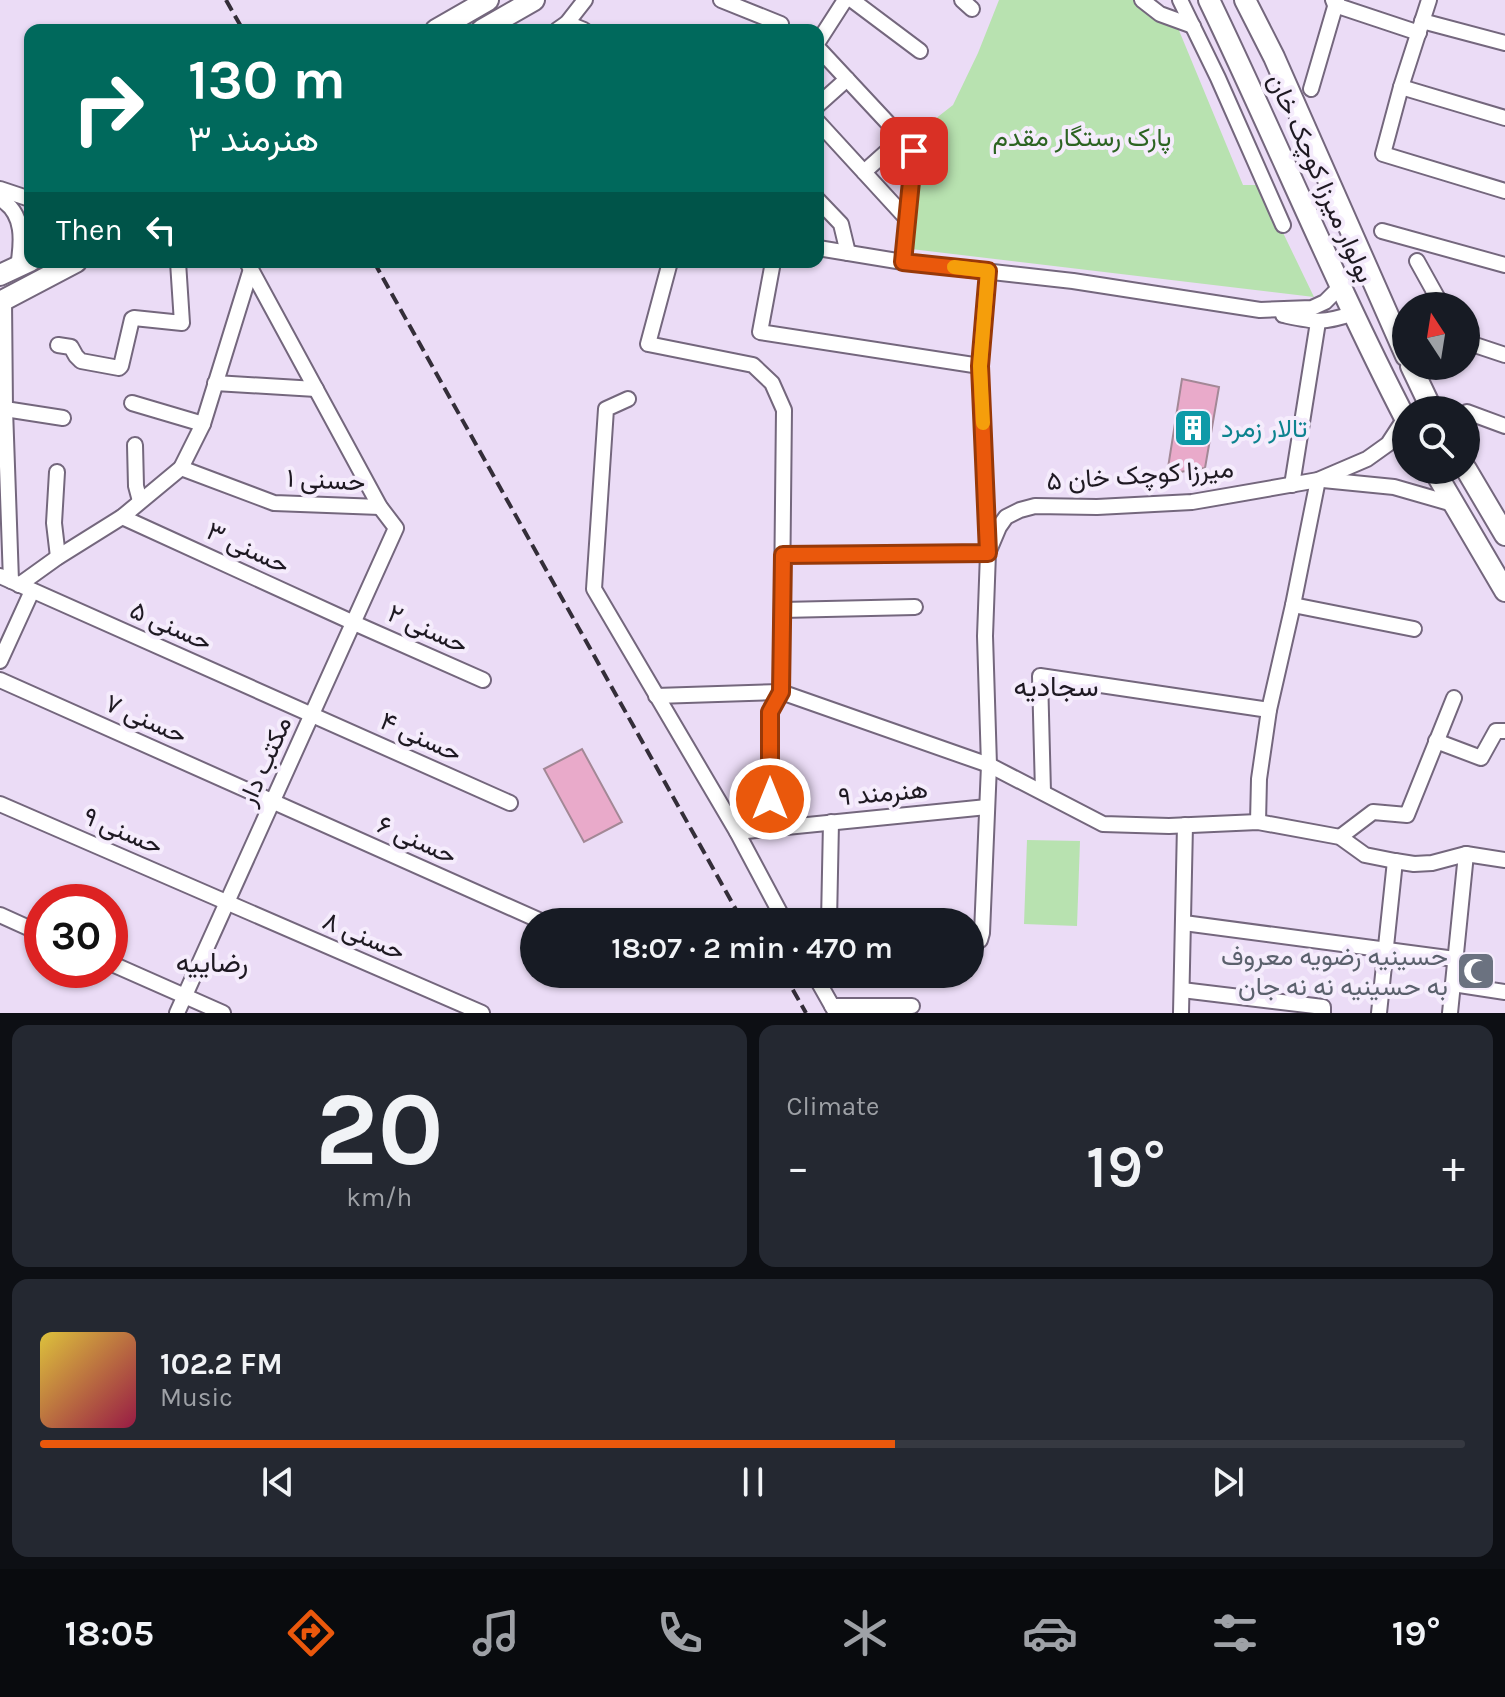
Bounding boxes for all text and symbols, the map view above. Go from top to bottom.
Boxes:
text: 130 m [188,47,346,112]
icon: right [56,56,160,160]
street label: بولوار میرزا کوچک خان [1259,69,1381,288]
pin [880,117,948,185]
text: هنرمند ۳ [188,118,319,160]
park label: پارک رستگار مقدم [993,122,1171,155]
icon: arrive [892,129,936,173]
icon: left [139,208,183,252]
text: Then [56,212,123,248]
north arrow [1392,292,1480,380]
map controls [1392,292,1480,484]
button: search [1392,396,1480,484]
building icon: تالار زمرد [1172,407,1214,449]
place label: تالار زمرد [1221,413,1307,444]
street label: میرزا کوچک خان ۵ [1045,453,1235,499]
street label: حسنی ۱ [286,462,366,498]
street label: حسنی ۳ [201,515,295,581]
street label: حسنی ۵ [125,594,217,658]
street label: حسنی ۲ [383,598,473,660]
district label: سجادیه [1013,670,1099,703]
street label: حسنی ۷ [100,687,192,751]
street label: حسنی ۴ [375,705,467,769]
street label: مکتب دار [231,712,298,811]
position arrow [728,757,812,841]
street label: هنرمند ۹ [837,774,929,812]
street label: حسنی ۹ [78,800,168,862]
street label: حسنی ۶ [372,809,462,871]
speed limit sign: 30 [24,884,128,988]
street label: حسنی ۸ [318,905,410,967]
text: 18:07 · 2 min · 470 m [611,930,893,966]
place label: حسینیه رضویه معروف به حسینیه نه نه جان [1221,941,1448,1002]
district label: رضاییه [176,946,248,980]
mosque icon: حسینیه رضویه معروف به حسینیه نه نه جان [1455,950,1497,992]
text: 20 [315,1069,444,1190]
text: Climate [787,1091,879,1122]
text: 19° [1086,1132,1166,1202]
text: − [787,1142,810,1193]
text: + [1442,1142,1465,1193]
text: km/h [346,1182,412,1213]
text: 102.2 FM [160,1346,283,1382]
text: Music [160,1382,233,1413]
icon: previous [256,1460,300,1504]
icon: pause [731,1460,775,1504]
icon: next [1206,1460,1250,1504]
icon: directions [283,1605,339,1661]
icon: music [468,1605,524,1661]
icon: phone [652,1605,708,1661]
icon: climate [837,1605,893,1661]
icon: car [1022,1605,1078,1661]
icon: filters [1207,1605,1263,1661]
text: 18:05 [64,1612,154,1654]
text: 19° [1392,1612,1441,1654]

